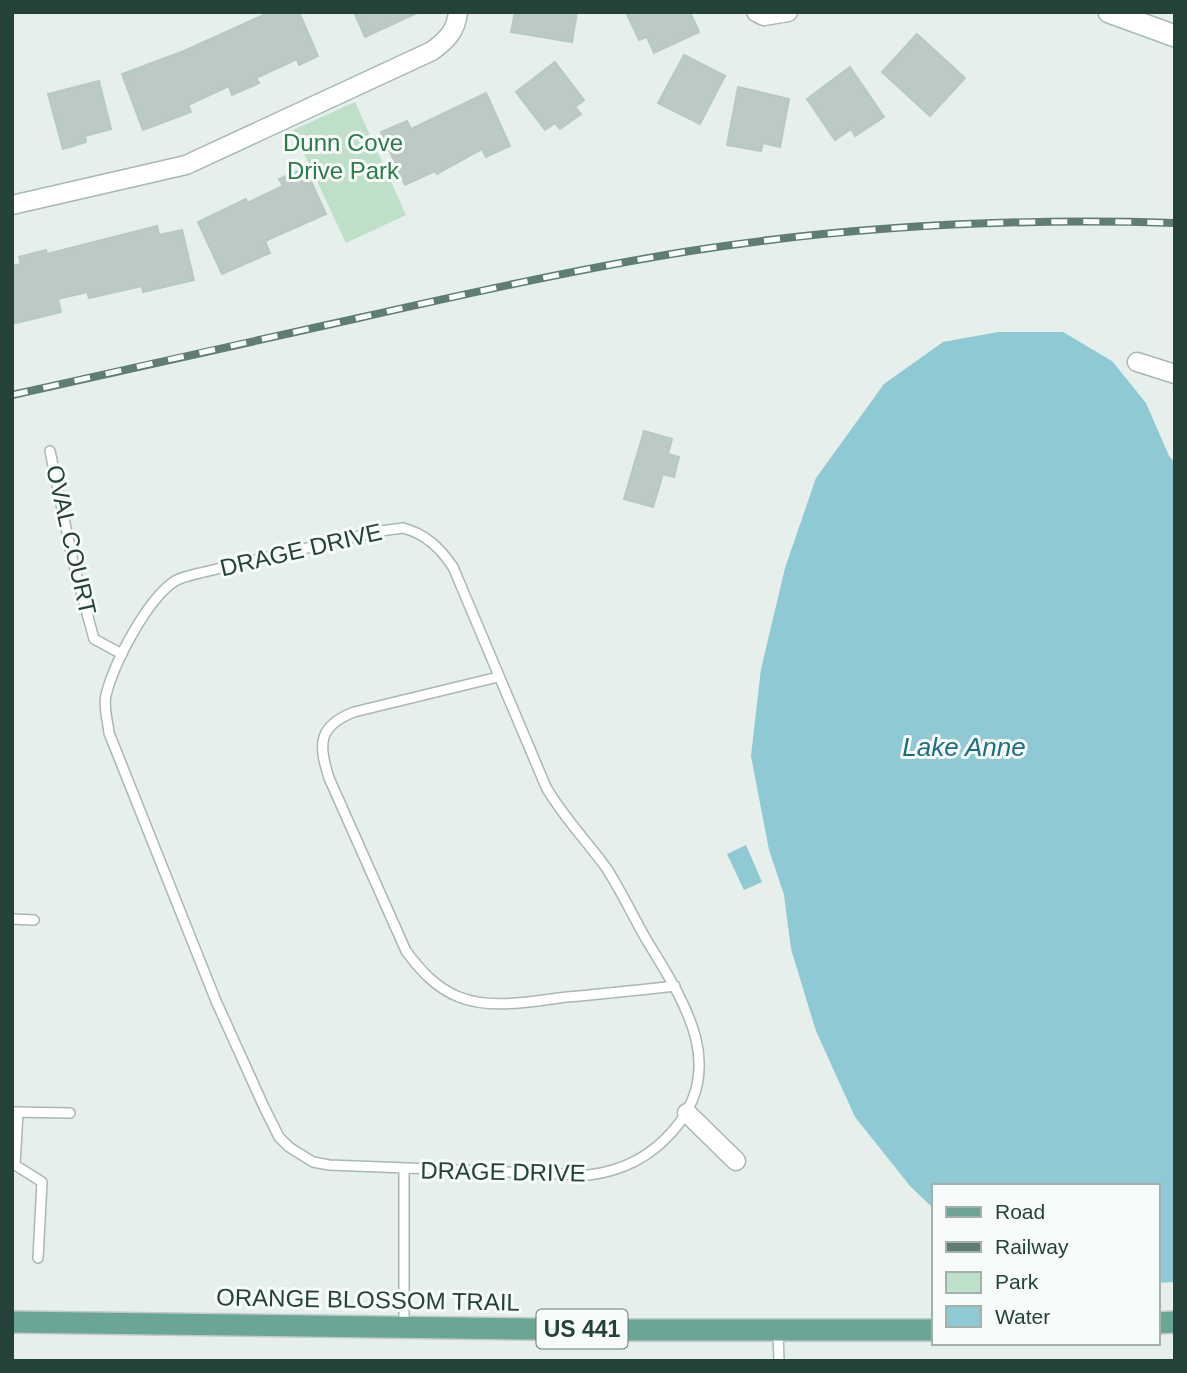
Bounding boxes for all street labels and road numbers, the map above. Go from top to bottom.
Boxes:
street label: OVAL COURT [41,462,102,618]
street label: DRAGE DRIVE [217,518,384,581]
street label: DRAGE DRIVE [420,1157,586,1186]
street label: ORANGE BLOSSOM TRAIL [216,1283,520,1316]
road number: US 441 [536,1310,628,1348]

